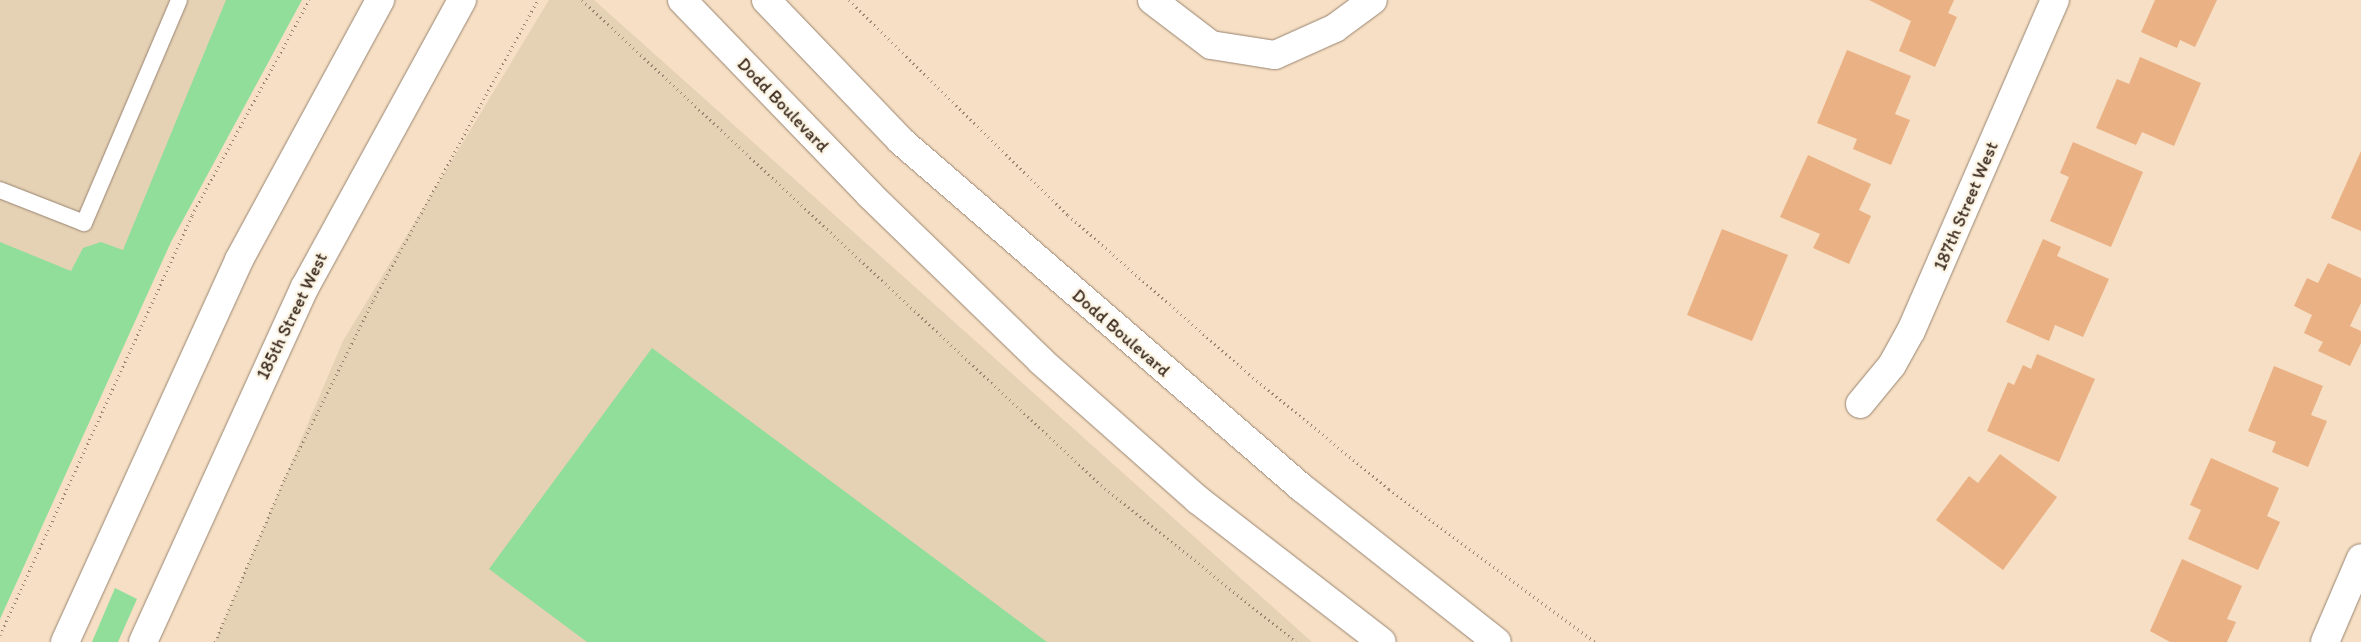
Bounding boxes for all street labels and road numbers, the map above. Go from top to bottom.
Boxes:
street label: Dodd Boulevard [732,53,834,157]
street label: 187th Street West [1929,139,2003,273]
street label: 185th Street West [252,250,332,382]
street label: Dodd Boulevard [1067,284,1175,382]

